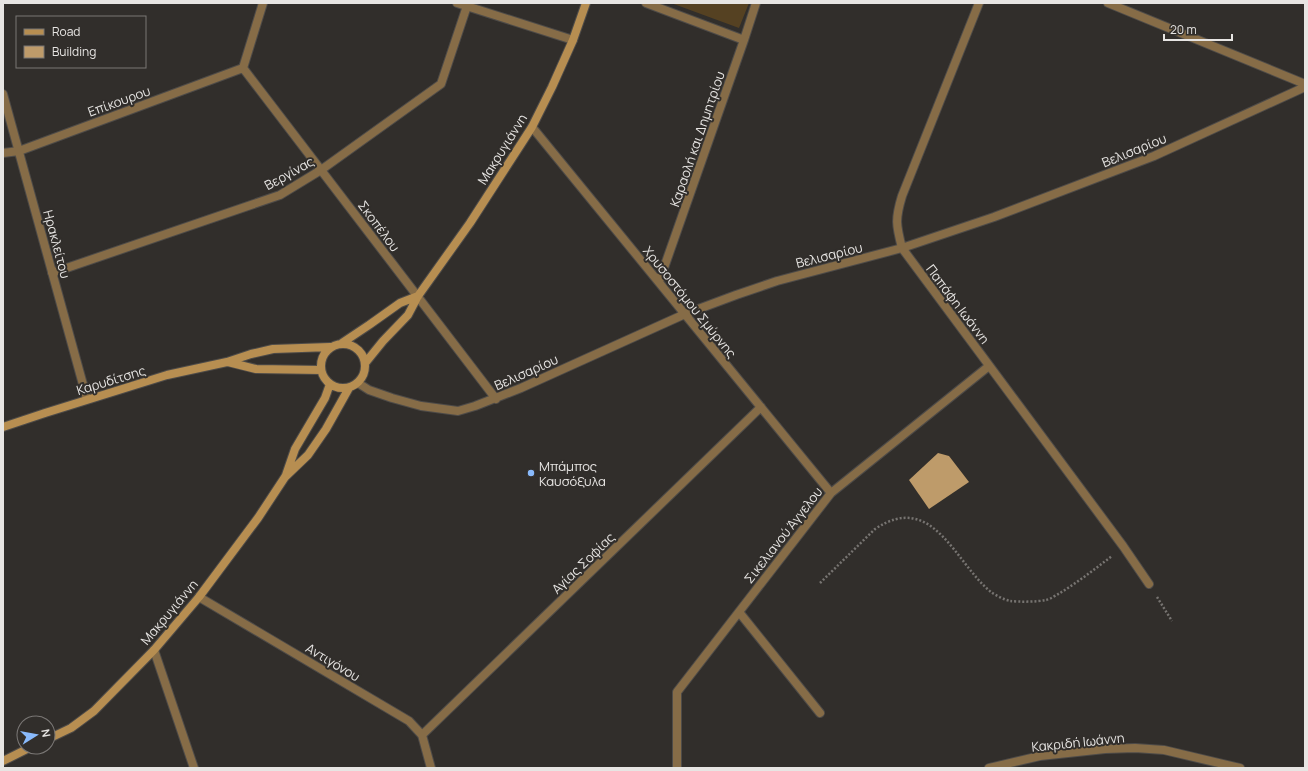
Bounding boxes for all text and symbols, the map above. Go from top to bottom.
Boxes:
legend [16,16,146,68]
scale bar [1164,16,1232,42]
text: 20 m [1170,21,1197,38]
text: Road [52,23,80,40]
text: Building [52,43,96,60]
street label: Καραολή και Δημητρίου [665,69,729,209]
street label: Επίκουρου [85,81,153,121]
street label: Μακρυγιάννη [473,110,531,188]
street label: Βελισαρίου [1099,129,1169,171]
street label: Βεργίνας [261,152,317,194]
street label: Σκοπέλου [354,197,404,255]
street label: Ηρακλείτου [39,208,75,280]
street label: Βελισαρίου [794,238,864,272]
street label: Χρυσοστόμου Σμύρνης [639,242,741,362]
street label: Παπάφη Ιωάννη [922,261,994,347]
street label: Βελισαρίου [491,350,561,394]
street label: Καρυδίτσης [74,361,148,399]
place label: Μπάμπος Καυσόξυλα [539,457,606,490]
marker: Μπάμπος Καυσόξυλα [526,468,536,478]
street label: Σικελιανού Άγγελου [740,483,826,587]
street label: Αγίας Σοφίας [548,528,618,598]
street label: Μακρυγιάννη [136,575,202,649]
street label: Αντιγόνου [302,639,364,685]
north arrow [16,715,56,755]
text: N [38,728,54,738]
street label: Κακριδή Ιωάννη [1031,728,1125,756]

